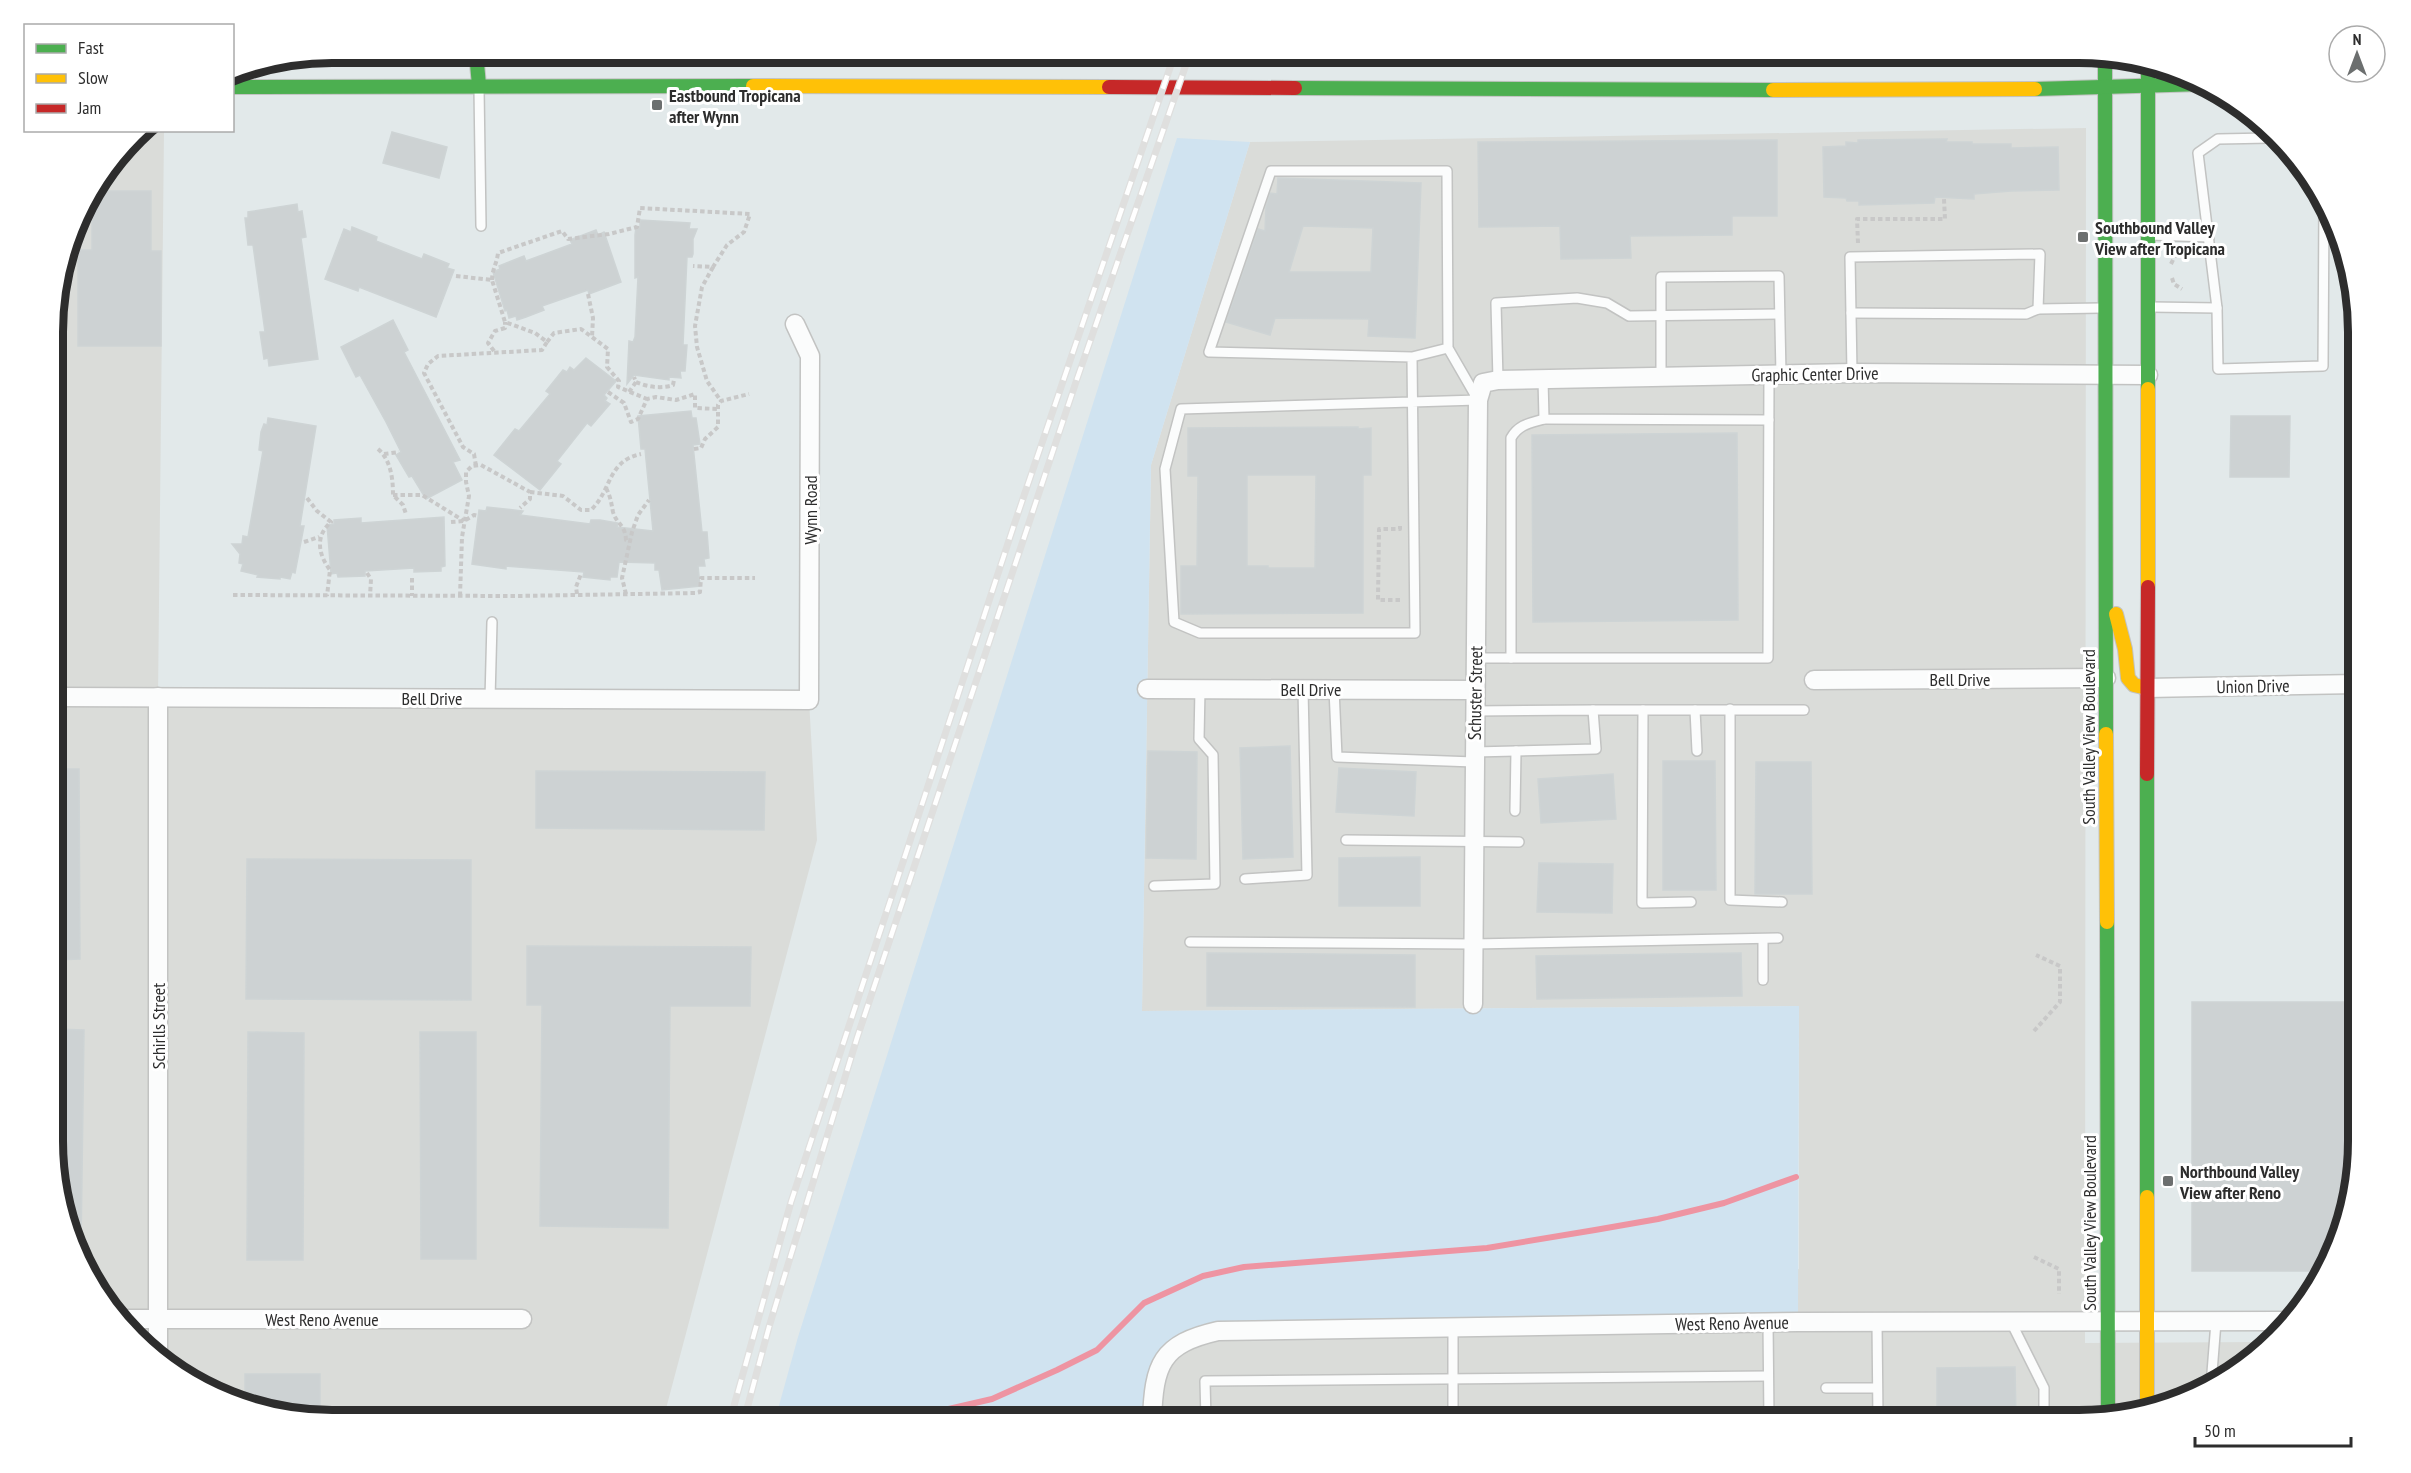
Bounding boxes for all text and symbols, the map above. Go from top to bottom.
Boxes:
legend [24,24,234,132]
north arrow [2327,24,2387,84]
text: N [2353,29,2361,49]
text: Fast [78,36,104,59]
text: Slow [78,66,109,89]
place label: Eastbound Tropicana after Wynn [669,84,801,128]
text: Jam [77,96,101,119]
marker: Eastbound Tropicana after Wynn [650,98,664,112]
place label: Southbound Valley View after Tropicana [2094,216,2225,260]
marker: Southbound Valley View after Tropicana [2076,230,2090,244]
street label: Graphic Center Drive [1751,361,1879,387]
street label: Wynn Road [799,476,822,544]
street label: Schuster Street [1463,646,1487,740]
street label: South Valley View Boulevard [2077,649,2100,825]
street label: Bell Drive [1930,668,1990,691]
street label: Union Drive [2216,674,2290,698]
street label: Bell Drive [1281,678,1341,701]
street label: Bell Drive [402,687,462,710]
street label: Schirlls Street [147,983,170,1069]
street label: South Valley View Boulevard [2078,1135,2101,1311]
place label: Northbound Valley View after Reno [2179,1160,2300,1204]
marker: Northbound Valley View after Reno [2161,1174,2175,1188]
street label: West Reno Avenue [265,1308,379,1331]
street label: West Reno Avenue [1675,1311,1789,1335]
scale bar [2195,1410,2351,1448]
text: 50 m [2204,1419,2236,1442]

